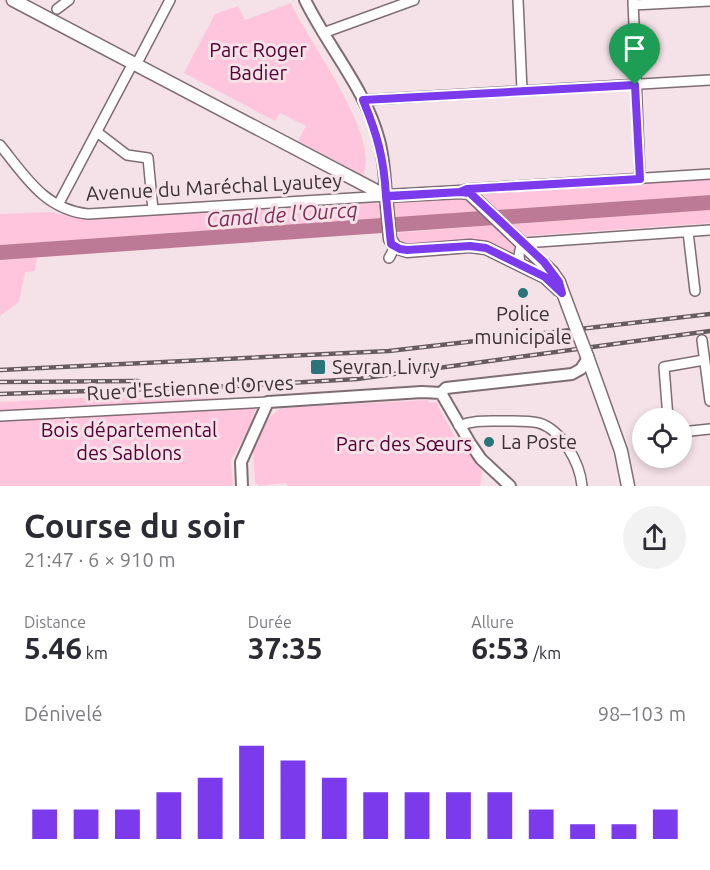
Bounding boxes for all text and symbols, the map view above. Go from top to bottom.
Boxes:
pin [609,23,660,85]
icon: arrive [618,32,651,65]
park label: Parc Roger Badier [209,38,307,84]
street label: Avenue du Maréchal Lyautey [85,168,343,205]
water label: Canal de l'Ourcq [205,197,359,231]
marker: Police municipale [516,286,530,300]
place label: Police municipale [474,302,572,348]
place label: Sevran Livry [332,355,440,378]
marker: Sevran Livry [309,358,327,376]
street label: Rue d'Estienne d'Orves [86,371,294,404]
map controls [632,408,692,468]
button: locate [632,408,692,468]
park label: Bois départemental des Sablons [41,418,217,464]
place label: La Poste [501,430,577,453]
park label: Parc des Sœurs [336,432,472,455]
marker: La Poste [482,435,496,449]
button: share [623,506,686,569]
text: Course du soir [24,507,245,544]
text: 21:47 · 6 × 910 m [24,548,176,571]
text: Distance [24,613,86,631]
text: Durée [248,613,292,631]
text: Allure [471,613,514,631]
text: 5.46 [24,631,82,665]
text: 37:35 [248,631,323,665]
text: 6:53 [471,631,529,665]
text: km [82,644,108,662]
text: /km [529,644,561,662]
text: Dénivelé [24,702,102,725]
text: 98–103 m [598,702,686,725]

